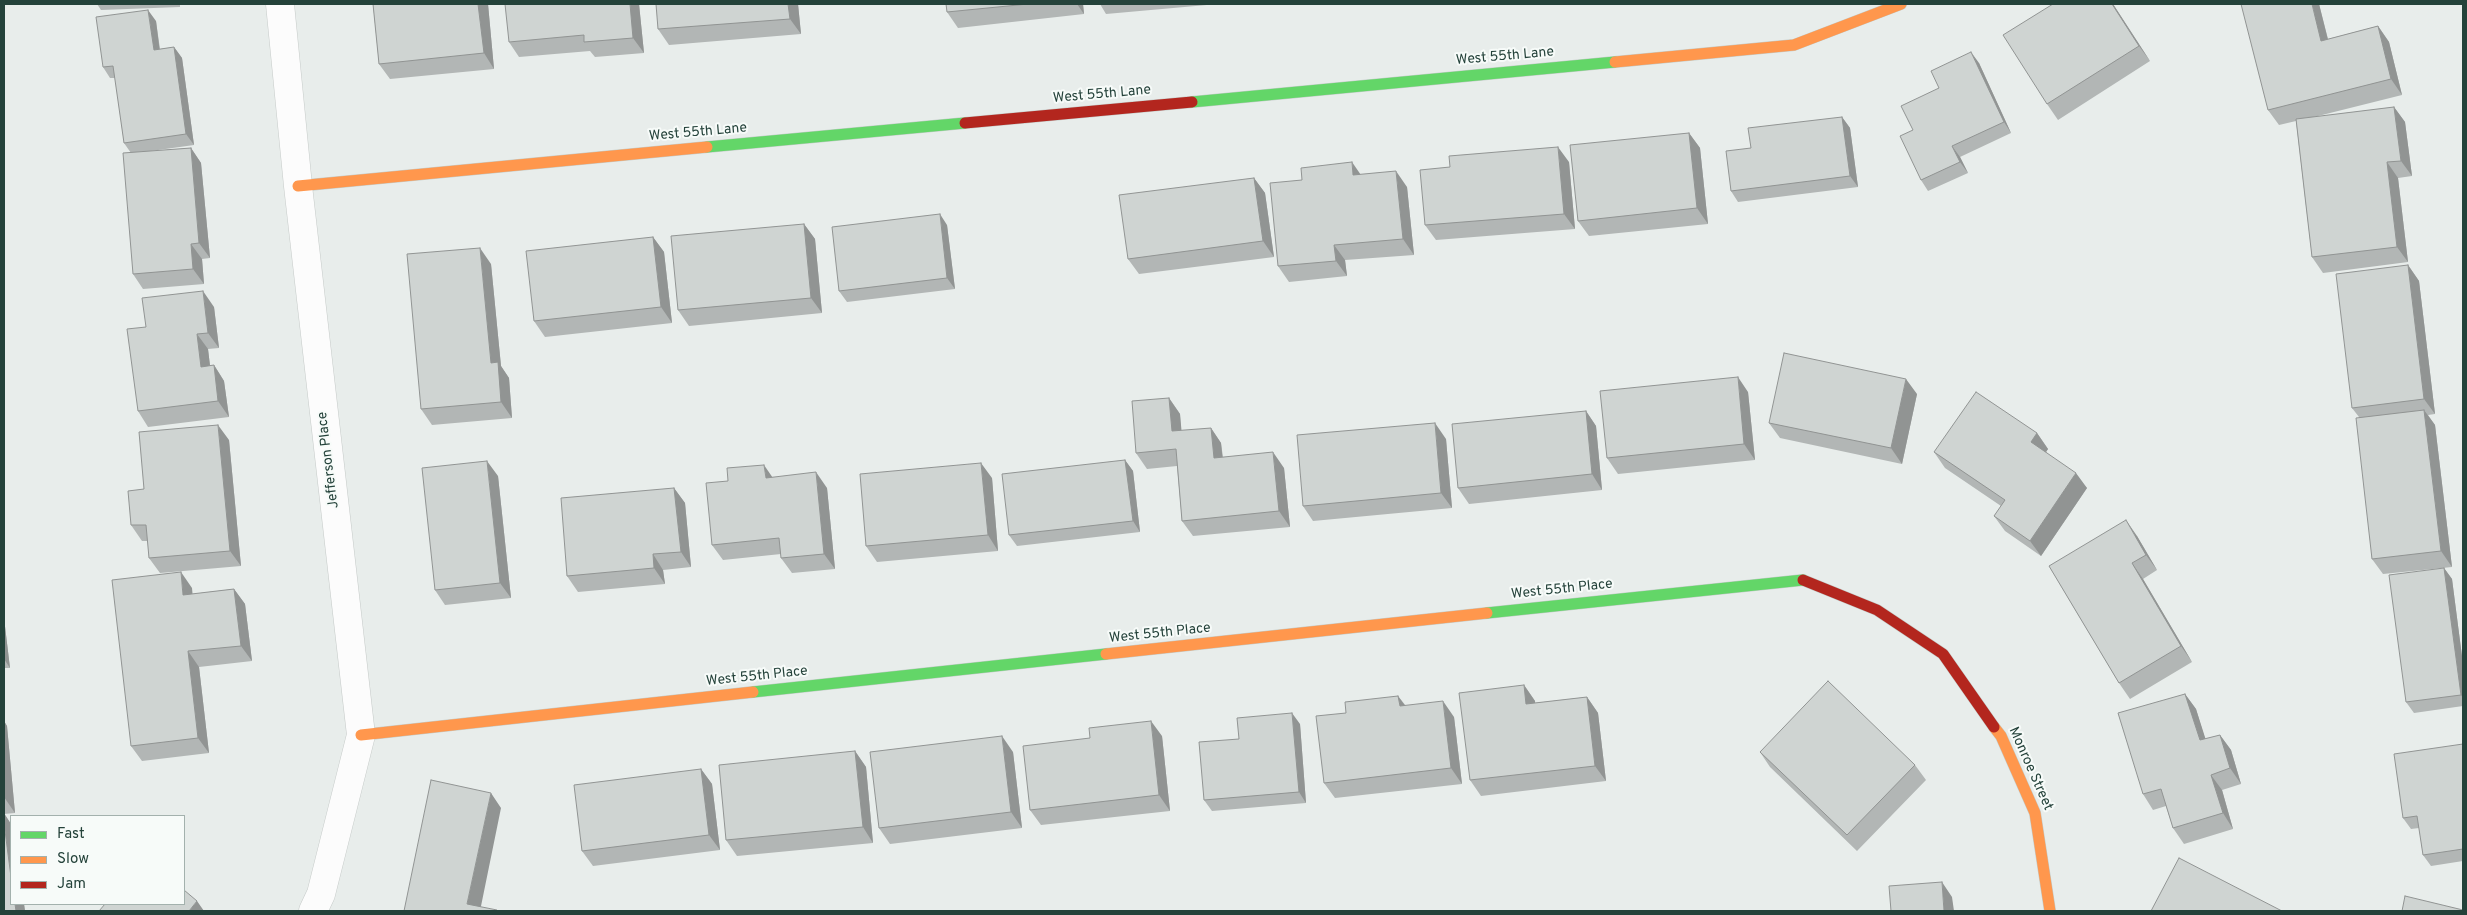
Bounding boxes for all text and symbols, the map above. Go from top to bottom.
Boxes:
street label: West 55th Lane [1455,44,1555,70]
street label: West 55th Lane [1052,82,1152,108]
street label: West 55th Lane [648,120,748,146]
street label: Jefferson Place [315,411,343,509]
street label: West 55th Place [1510,576,1614,604]
street label: West 55th Place [1108,620,1212,648]
street label: West 55th Place [705,663,809,691]
street label: Monroe Street [2004,725,2056,813]
legend [10,815,185,905]
text: Fast [57,825,85,844]
text: Slow [57,850,89,869]
text: Jam [57,875,86,894]

